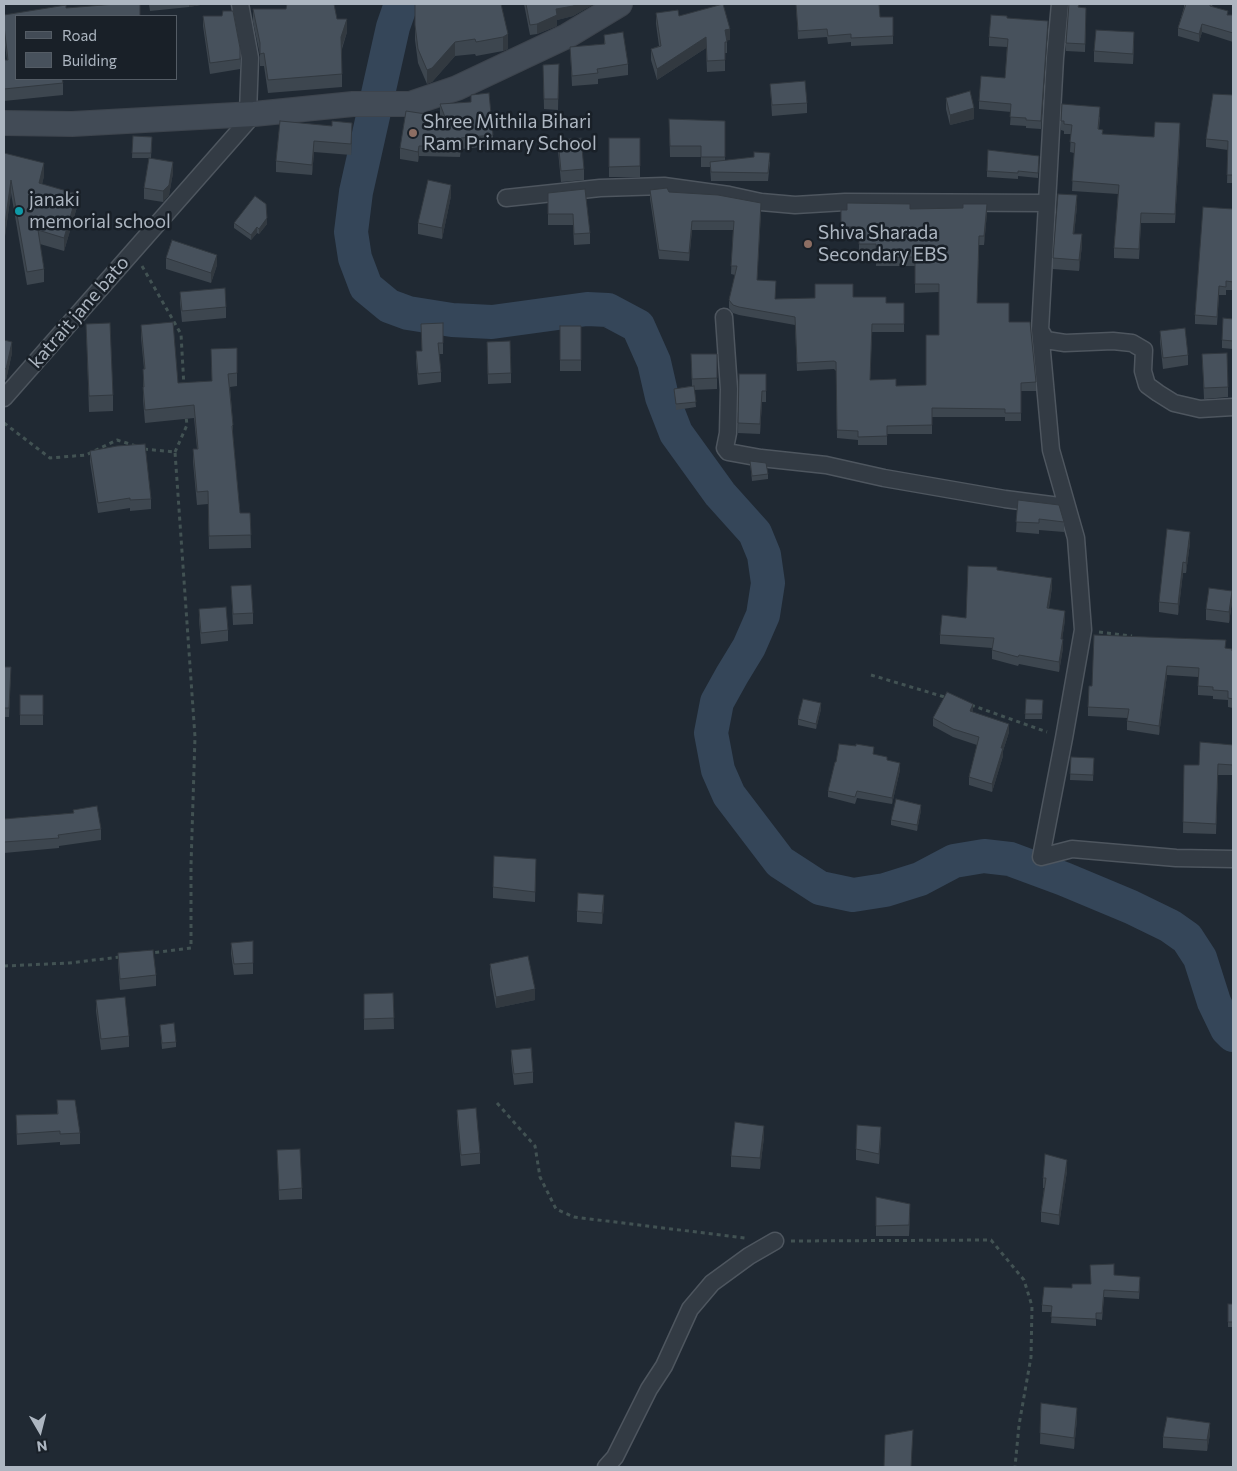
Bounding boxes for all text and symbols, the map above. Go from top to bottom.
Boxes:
legend [15,15,178,80]
text: Road [62,26,97,44]
text: Building [62,51,117,69]
place label: Shree Mithila Bihari Ram Primary School [423,111,597,155]
marker: Shree Mithila Bihari Ram Primary School [407,127,419,139]
place label: janaki memorial school [29,189,171,233]
marker: janaki memorial school [13,205,25,217]
place label: Shiva Sharada Secondary EBS [818,222,947,266]
marker: Shiva Sharada Secondary EBS [802,238,814,250]
street label: katrait jane bato [24,251,134,373]
north arrow [15,1406,65,1456]
text: N [36,1437,49,1455]

